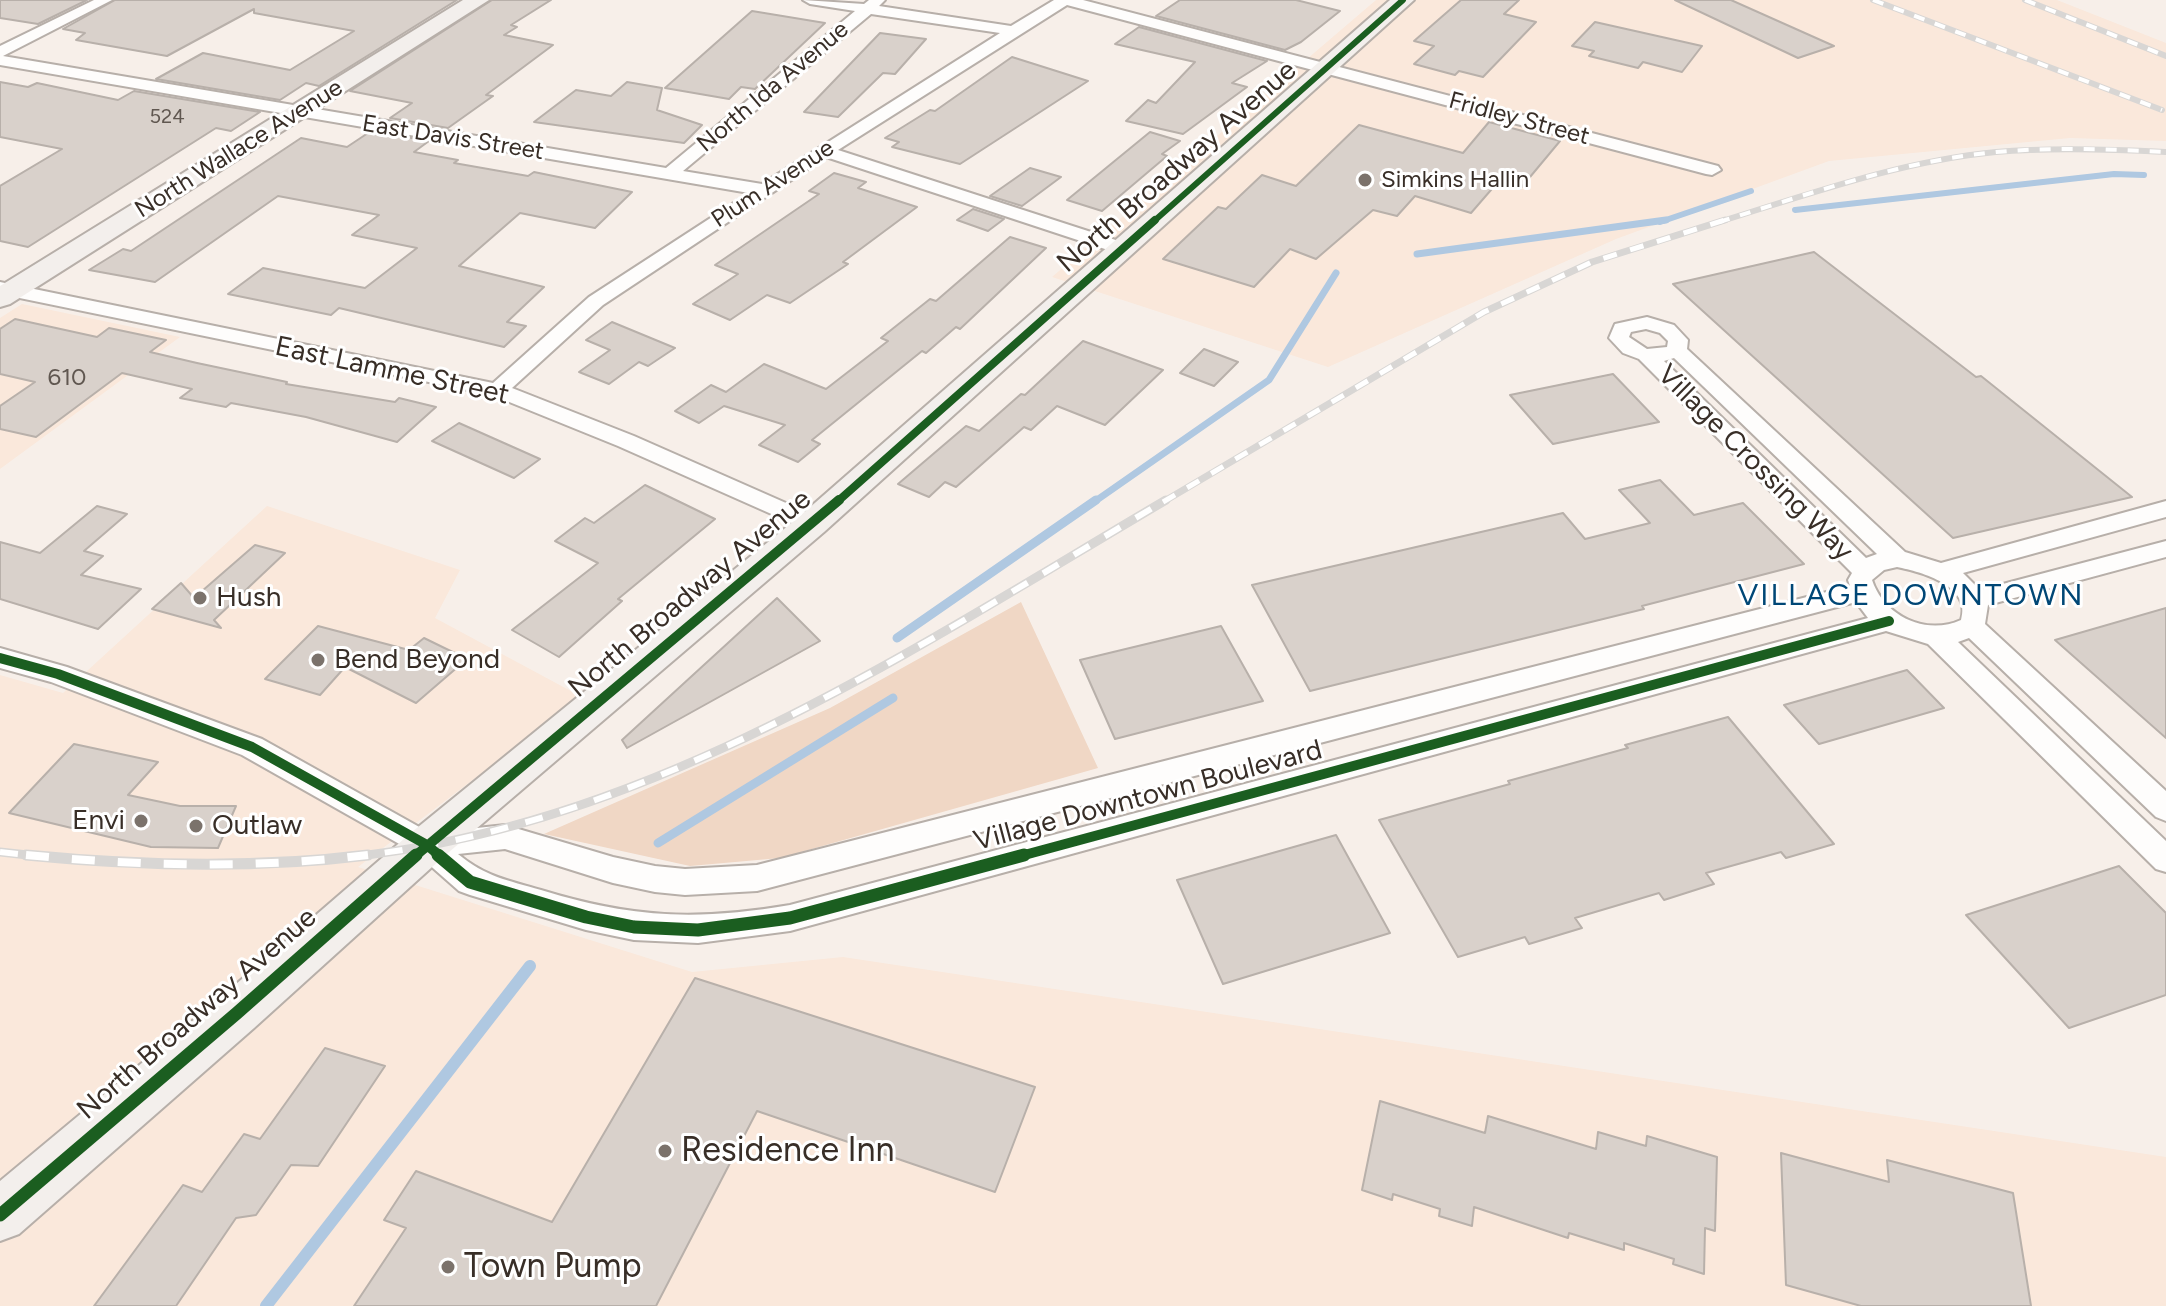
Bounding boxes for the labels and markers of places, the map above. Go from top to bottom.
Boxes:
place label: Simkins Hallin [1381,166,1529,194]
marker: Simkins Hallin [1356,171,1374,189]
place label: Hush [216,581,281,615]
marker: Hush [191,589,209,607]
place label: Bend Beyond [334,643,500,677]
marker: Bend Beyond [309,651,327,669]
place label: Envi [72,804,125,838]
place label: Outlaw [212,809,302,843]
marker: Envi [132,812,150,830]
marker: Outlaw [187,817,205,835]
place label: Residence Inn [681,1131,895,1171]
marker: Residence Inn [656,1142,674,1160]
place label: Town Pump [464,1247,642,1287]
marker: Town Pump [439,1258,457,1276]

